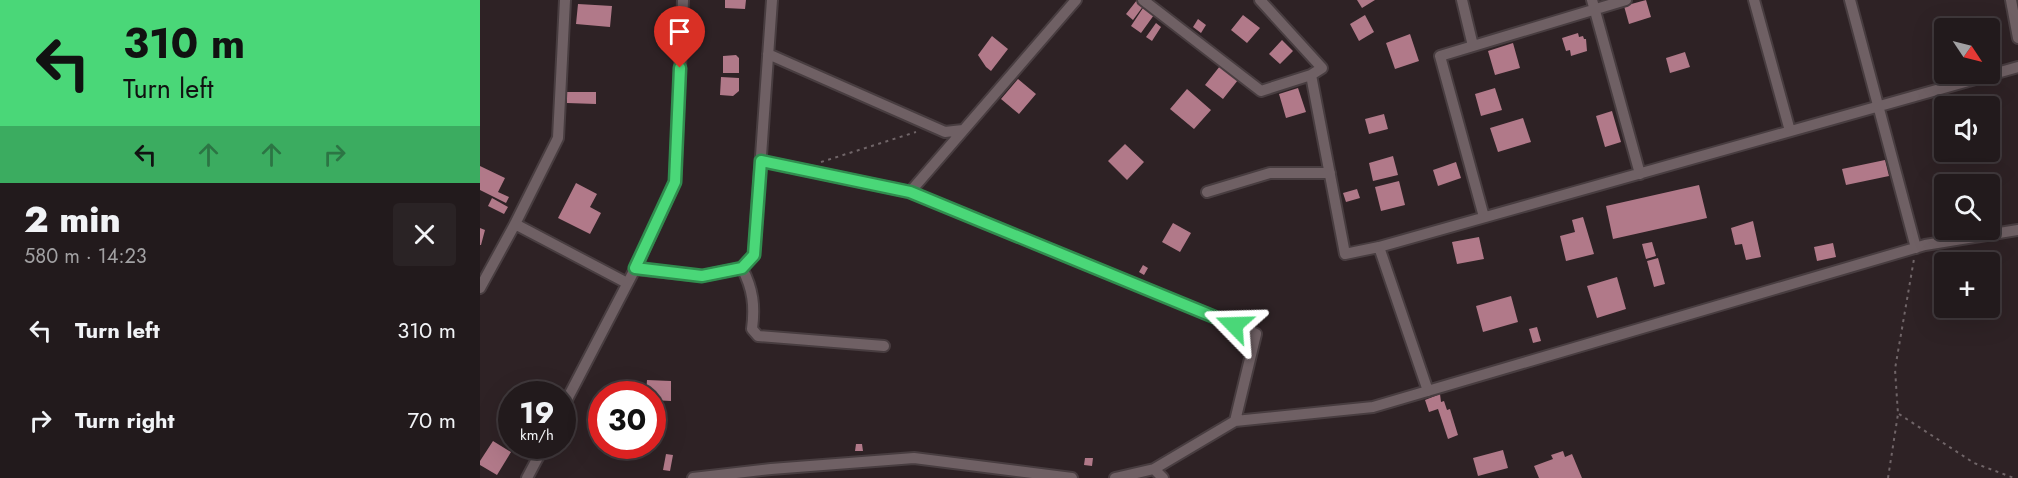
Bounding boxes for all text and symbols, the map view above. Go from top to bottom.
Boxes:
pin [654,6,705,68]
text: 310 m [123,13,245,74]
icon: arrive [663,15,696,48]
north arrow [1934,18,2000,84]
map controls [1934,18,2000,318]
icon: left [24,24,102,102]
text: Turn left [123,69,213,108]
button: sound [1934,96,2000,162]
icon: left [129,138,162,171]
icon: ahead [192,138,225,171]
icon: ahead [255,138,288,171]
icon: right [318,138,351,171]
button: search [1934,174,2000,240]
text: 2 min [24,193,121,245]
button: close [393,203,456,266]
text: 580 m · 14:23 [24,242,147,271]
button: + [1934,252,2000,318]
position arrow [1202,293,1266,357]
icon: left [24,314,57,347]
text: Turn left [75,314,160,346]
text: 310 m [397,314,456,346]
speed limit sign: 30 [588,381,666,459]
text: 19 [519,391,555,434]
icon: right [24,404,57,437]
text: Turn right [75,404,175,436]
text: 70 m [407,404,456,436]
text: km/h [520,424,554,446]

